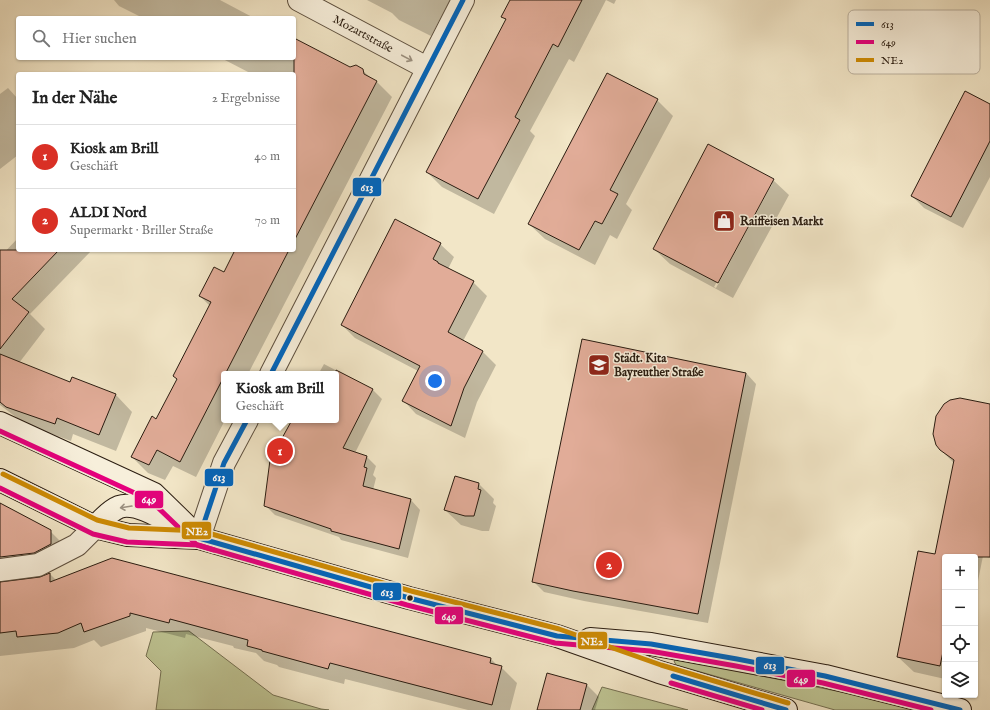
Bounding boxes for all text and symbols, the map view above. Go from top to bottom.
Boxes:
legend [848,10,980,74]
street label: Mozartstraße [330,12,396,56]
search box [16,16,296,60]
text: 613 [881,18,894,32]
icon: search [30,27,52,49]
text: Hier suchen [62,29,137,48]
text: 649 [881,36,896,50]
one-way arrow [401,54,413,62]
text: NE2 [881,54,903,68]
text: In der Nähe [32,88,117,109]
text: 2 Ergebnisse [212,90,280,107]
text: Kiosk am Brill [70,139,158,158]
text: 1 [43,148,47,165]
text: 40 m [254,148,280,165]
text: Geschäft [70,158,118,175]
line badge: 613 [352,177,382,197]
text: 613 [361,181,373,195]
text: ALDI Nord [70,203,147,222]
shop icon: Raiffeisen Markt [711,208,737,234]
text: 2 [42,212,48,229]
text: 70 m [255,212,280,229]
place label: Raiffeisen Markt [740,214,824,229]
text: Supermarkt · Briller Straße [70,222,213,239]
place label: Städt. Kita Bayreuther Straße [614,351,704,381]
school or university icon: Städt. Kita Bayreuther Straße [586,352,612,378]
popup [221,371,339,423]
your location [425,371,445,391]
text: Kiosk am Brill [236,379,324,398]
text: Geschäft [236,398,284,415]
pin: 1 [267,436,293,466]
line badge: 613 [204,468,234,487]
text: 613 [213,471,225,485]
line badge: 649 [134,490,164,509]
text: 649 [142,493,157,507]
one-way arrow [120,503,133,511]
line badge: NE2 [181,521,212,540]
text: NE2 [185,525,209,539]
pin: 2 [596,550,622,580]
map controls [942,554,978,698]
button: + [942,554,978,590]
line badge: 613 [372,582,402,601]
text: 613 [381,586,393,600]
button: − [942,590,978,626]
unlabelled marker [405,593,415,603]
line badge: 649 [434,606,464,625]
text: 649 [442,610,457,624]
button: locate [942,626,978,662]
line badge: NE2 [577,631,608,650]
text: NE2 [580,635,604,649]
line badge: 613 [755,656,785,675]
text: 613 [764,659,776,673]
button: layers [942,662,978,698]
line badge: 649 [786,669,816,688]
text: 649 [794,673,809,687]

